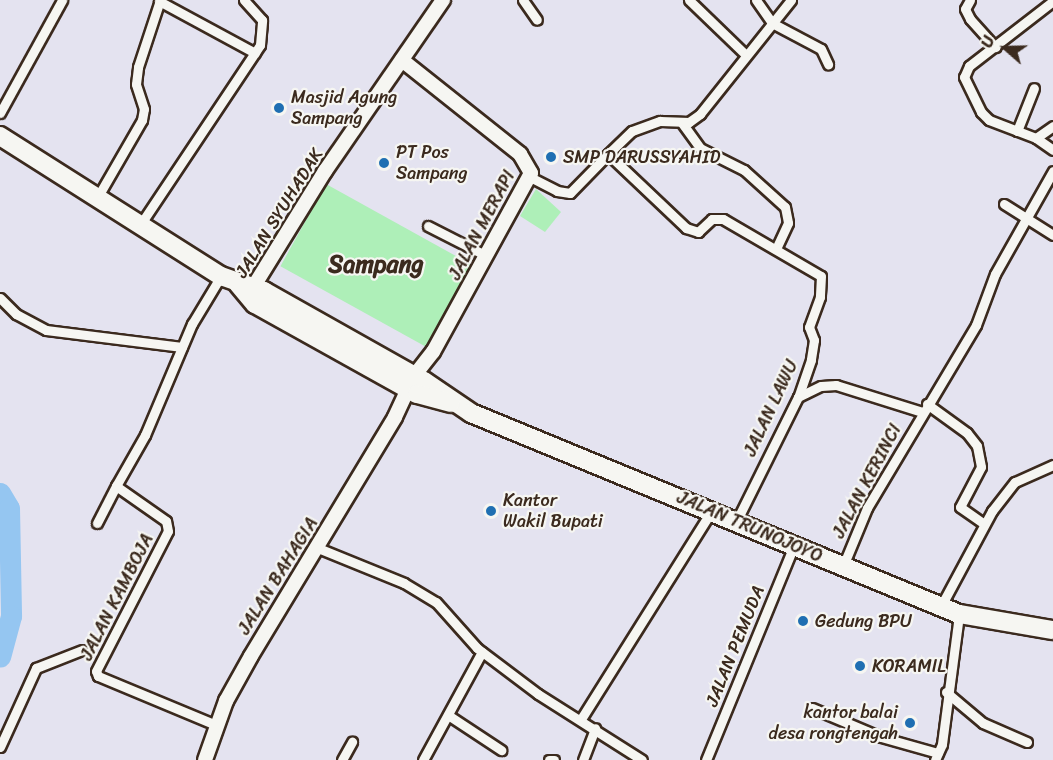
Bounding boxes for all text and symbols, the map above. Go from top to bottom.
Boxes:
north arrow [975,18,1035,78]
text: U [972,32,1003,52]
place label: Masjid Agung Sampang [291,87,397,130]
marker: Masjid Agung Sampang [272,101,286,115]
place label: PT Pos Sampang [396,142,468,184]
street label: JALAN SYUHADAK [230,144,328,282]
place label: SMP DARUSSYAHID [563,146,720,168]
marker: SMP DARUSSYAHID [544,150,558,164]
marker: PT Pos Sampang [377,156,391,170]
street label: JALAN MERAPI [444,167,520,283]
district label: Sampang [328,251,424,279]
street label: JALAN LAWU [739,356,803,460]
street label: JALAN KERINCI [828,421,906,541]
street label: JALAN TRUNOJOYO [674,486,826,568]
place label: Kantor Wakil Bupati [503,490,603,532]
marker: Kantor Wakil Bupati [484,504,498,518]
street label: JALAN BAHAGIA [233,514,323,638]
street label: JALAN KAMBOJA [76,530,158,664]
street label: JALAN PEMUDA [701,583,769,709]
place label: Gedung BPU [815,610,912,632]
marker: Gedung BPU [796,614,810,628]
place label: KORAMIL [872,655,946,677]
marker: KORAMIL [853,659,867,673]
place label: kantor balai desa rongtengah [768,702,898,744]
marker: kantor balai desa rongtengah [903,716,917,730]

